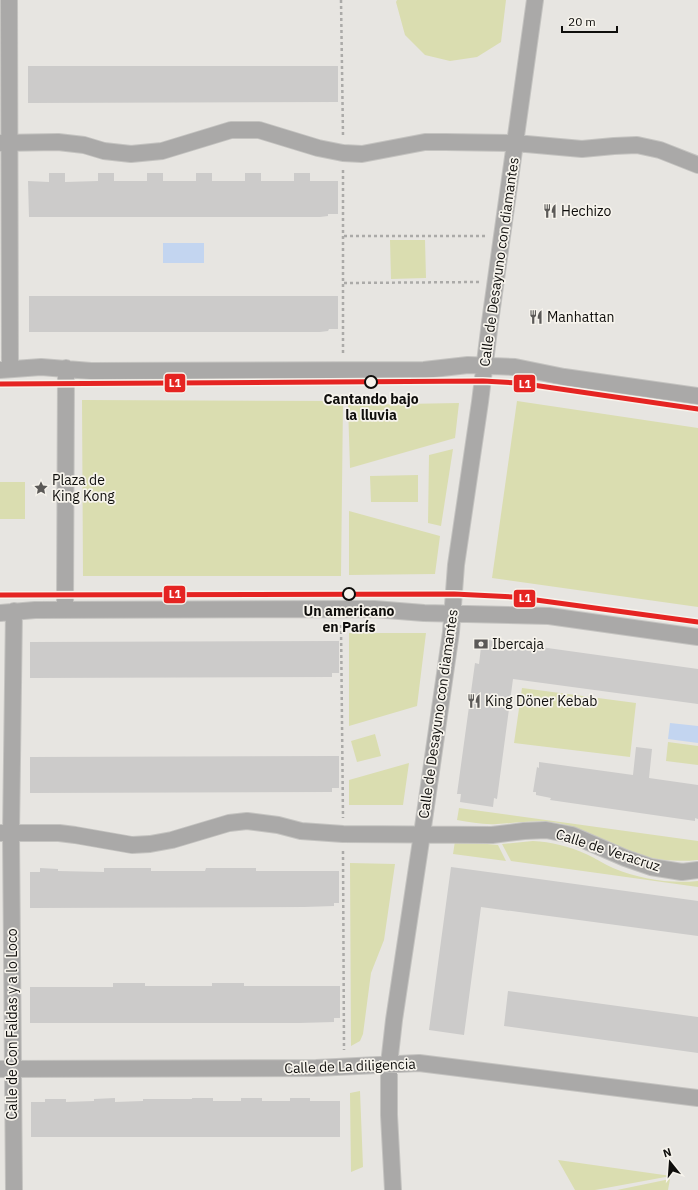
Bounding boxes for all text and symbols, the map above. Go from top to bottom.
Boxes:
scale bar [562,8,617,34]
text: 20 m [568,14,596,29]
street label: Calle de Desayuno con diamantes [475,156,523,368]
place label: Hechizo [561,202,611,220]
restaurant icon: Hechizo [542,203,558,219]
place label: Manhattan [547,308,614,326]
restaurant icon: Manhattan [528,309,544,325]
line badge: L1 [164,373,186,393]
line badge: L1 [513,374,536,393]
marker: Cantando bajo la lluvia [364,375,378,389]
text: L1 [169,376,182,390]
text: L1 [519,377,532,391]
place label: Cantando bajo la lluvia [323,390,419,424]
place label: Plaza de King Kong [52,471,115,505]
place icon: Plaza de King Kong [33,480,49,496]
line badge: L1 [163,585,186,604]
text: L1 [169,587,182,601]
marker: Un americano en París [342,587,356,601]
line badge: L1 [513,589,536,608]
text: L1 [519,591,532,605]
place label: Un americano en París [304,602,395,636]
street label: Calle de Desayuno con diamantes [414,608,462,820]
place label: Ibercaja [492,635,544,653]
bank icon: Ibercaja [473,636,489,652]
place label: King Döner Kebab [485,692,597,710]
restaurant icon: King Döner Kebab [466,693,482,709]
street label: Calle de Veracruz [553,825,663,876]
street label: Calle de Con Faldas y a lo Loco [3,928,21,1120]
street label: Calle de La diligencia [284,1055,417,1077]
north arrow [650,1142,690,1182]
text: N [661,1145,673,1160]

